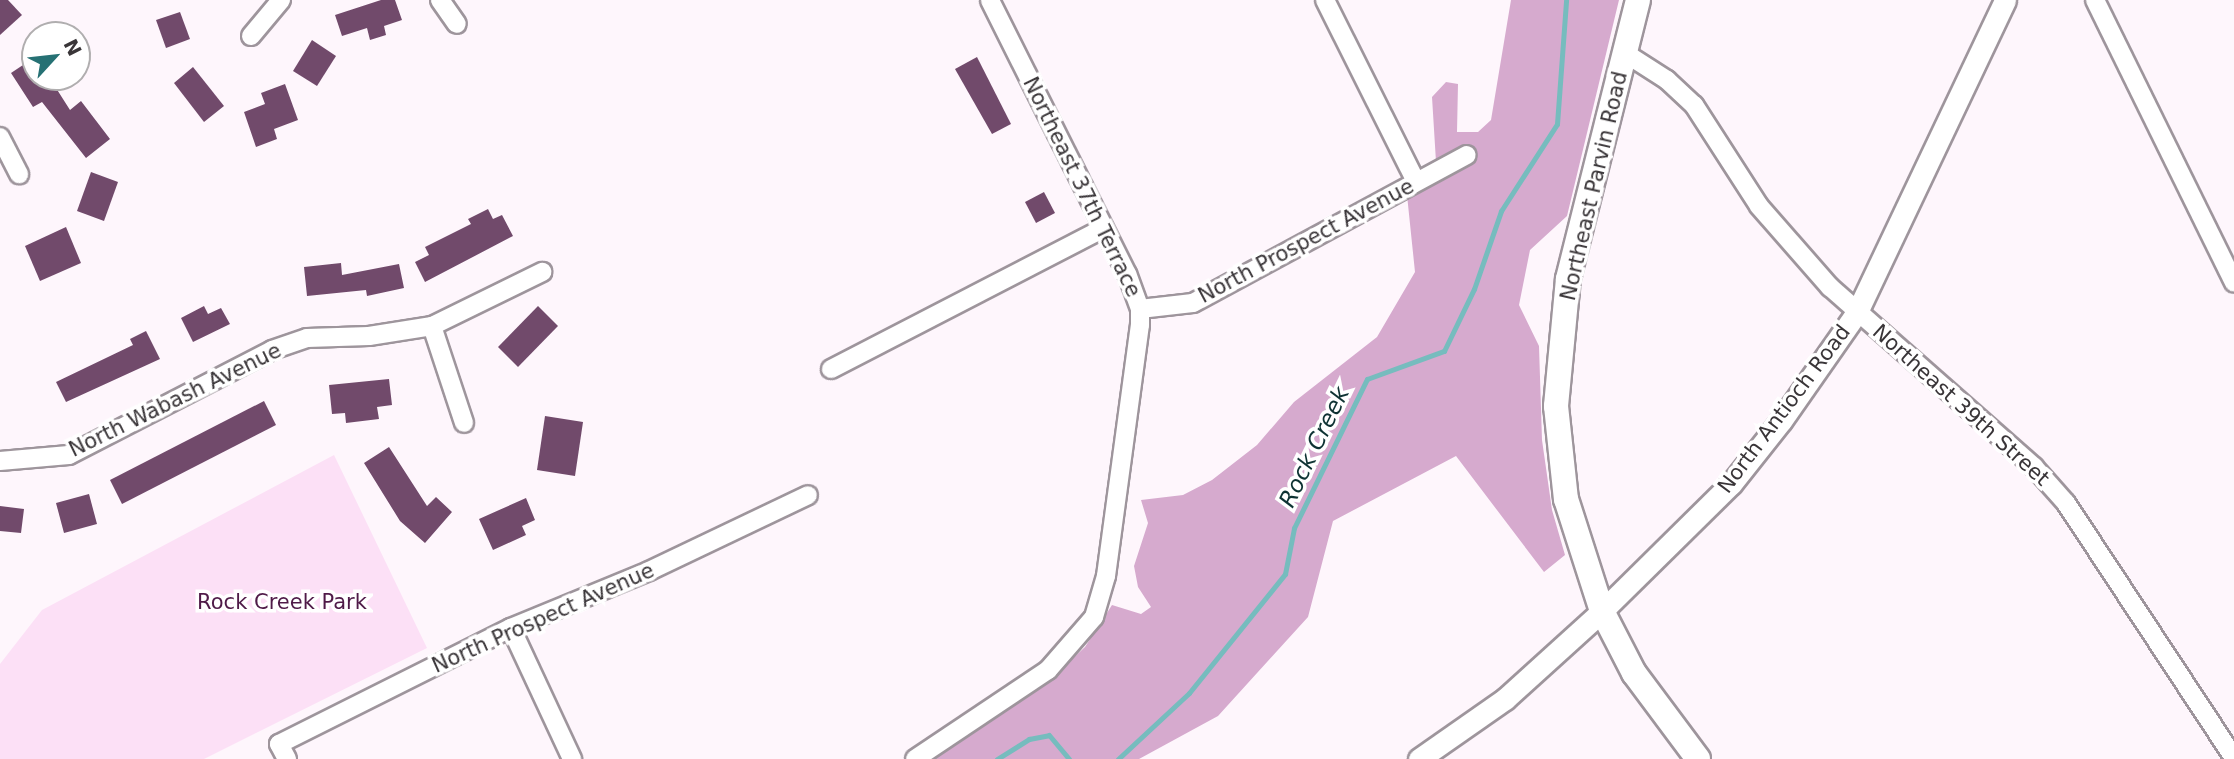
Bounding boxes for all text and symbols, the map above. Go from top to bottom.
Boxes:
north arrow [21,21,91,91]
text: N [60,35,86,59]
street label: Northeast Parvin Road [1555,69,1633,303]
street label: Northeast 37th Terrace [1018,73,1146,301]
street label: North Prospect Avenue [1194,173,1418,309]
street label: Northeast 39th Street [1867,319,2055,491]
street label: North Antioch Road [1712,320,1856,498]
street label: North Wabash Avenue [65,338,285,462]
water label: Rock Creek [1273,382,1355,512]
street label: North Prospect Avenue [428,558,658,678]
park label: Rock Creek Park [197,589,367,615]

